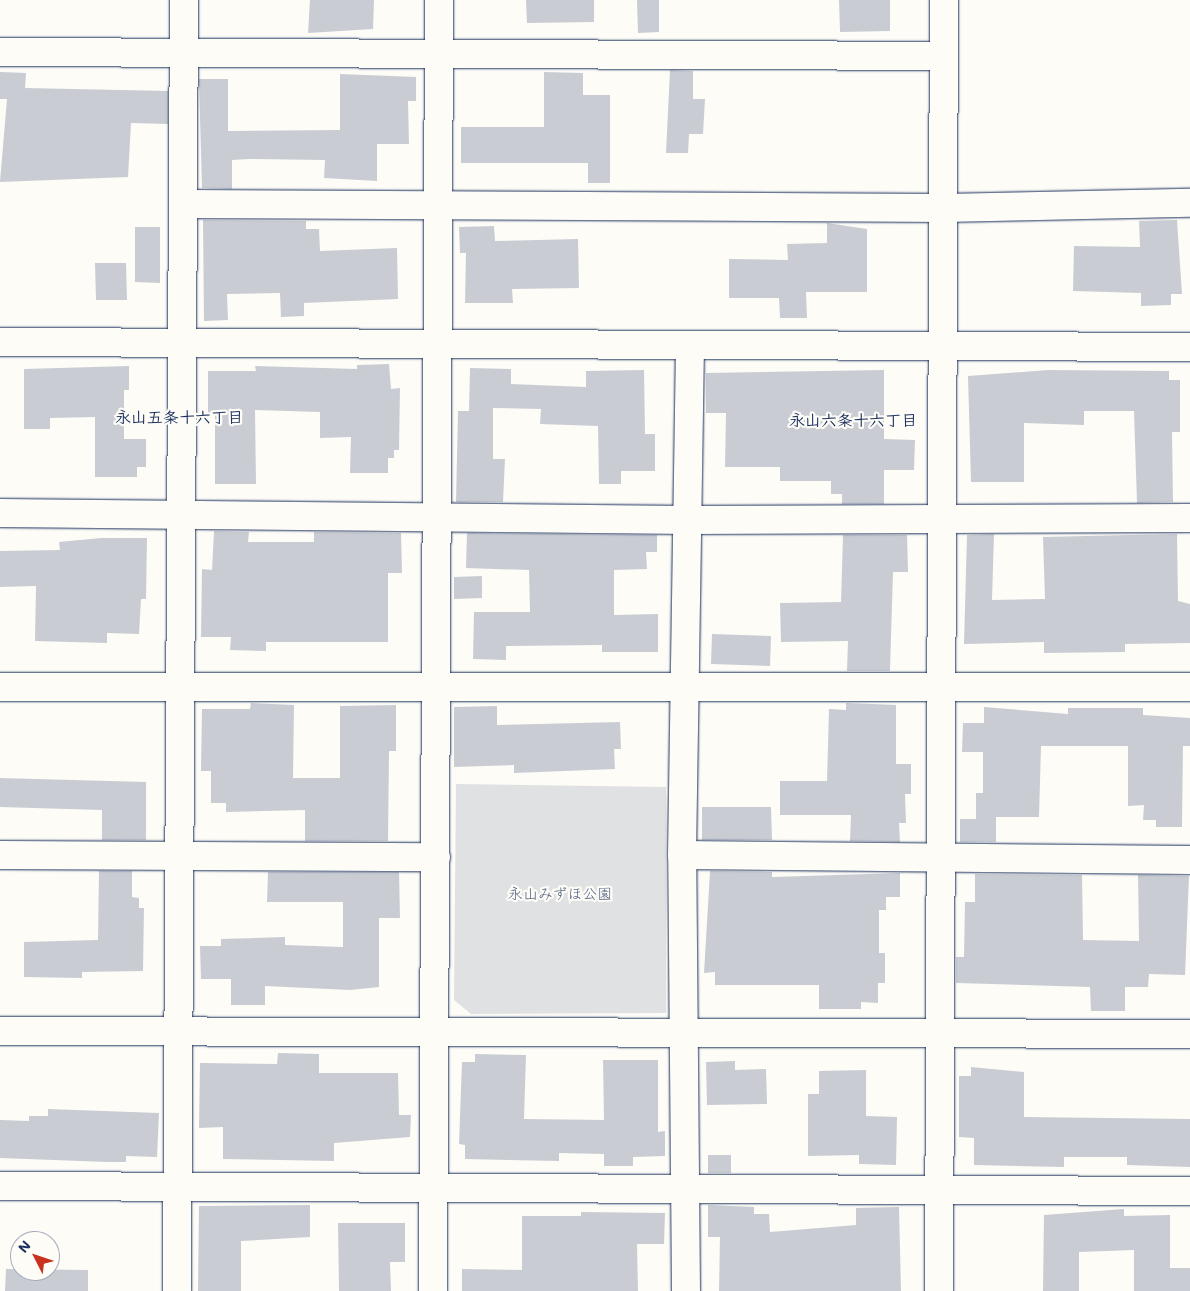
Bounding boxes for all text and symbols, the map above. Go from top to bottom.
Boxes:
district label: 永山五条十六丁目 [115,407,243,427]
district label: 永山六条十六丁目 [789,410,917,430]
park label: 永山みずほ公園 [508,885,612,903]
north arrow [10,1231,60,1281]
text: N [13,1236,35,1257]

